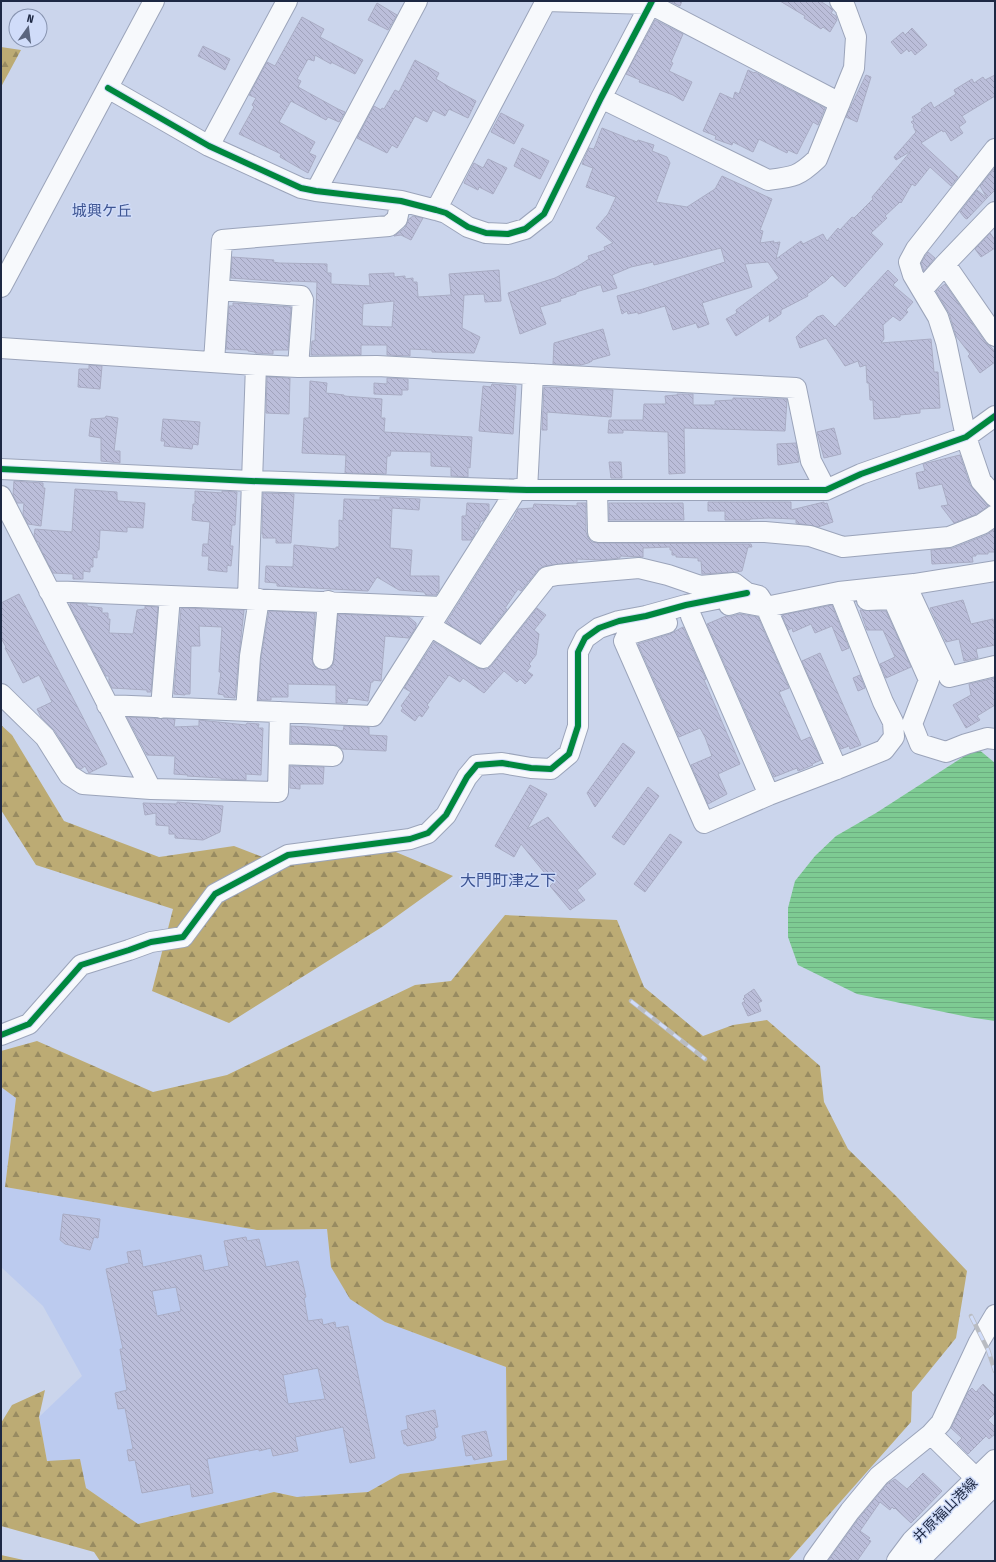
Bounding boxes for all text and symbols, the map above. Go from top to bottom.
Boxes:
north arrow [8,8,48,48]
text: N [26,12,35,26]
district label: 城興ケ丘 [72,202,132,220]
district label: 大門町津之下 [460,871,556,890]
street label: 井原福山港線 [910,1475,981,1546]

